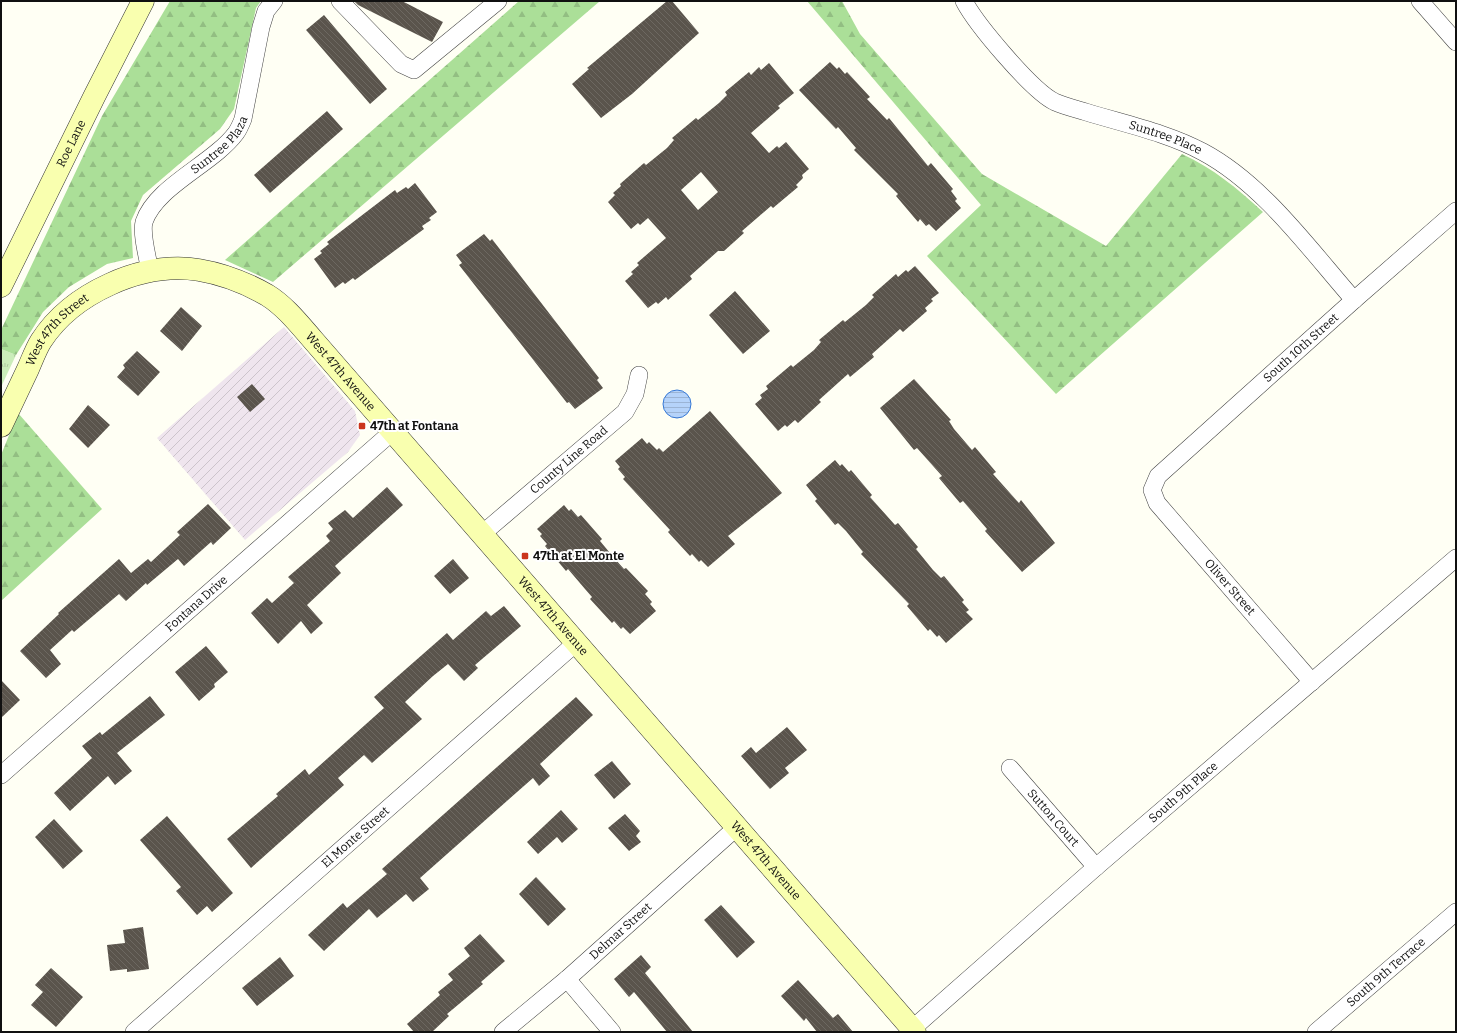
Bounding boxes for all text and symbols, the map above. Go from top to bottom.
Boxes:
street label: Suntree Plaza [188,114,251,177]
street label: Roe Lane [54,117,89,169]
street label: Suntree Place [1128,118,1204,157]
street label: West 47th Street [23,290,92,368]
street label: South 10th Street [1260,310,1342,385]
street label: West 47th Avenue [302,329,378,414]
place label: 47th at Fontana [370,419,459,433]
marker: 47th at Fontana [357,421,367,431]
street label: County Line Road [527,423,610,497]
place label: 47th at El Monte [533,549,624,563]
marker: 47th at El Monte [520,551,530,561]
street label: Oliver Street [1202,556,1259,618]
street label: Fontana Drive [163,573,230,634]
street label: West 47th Avenue [515,574,591,658]
street label: South 9th Place [1146,759,1220,826]
street label: Sutton Court [1025,786,1082,850]
street label: El Monte Street [319,803,393,871]
street label: West 47th Avenue [728,818,804,903]
street label: Delmar Street [587,899,655,962]
street label: South 9th Terrace [1344,935,1428,1010]

